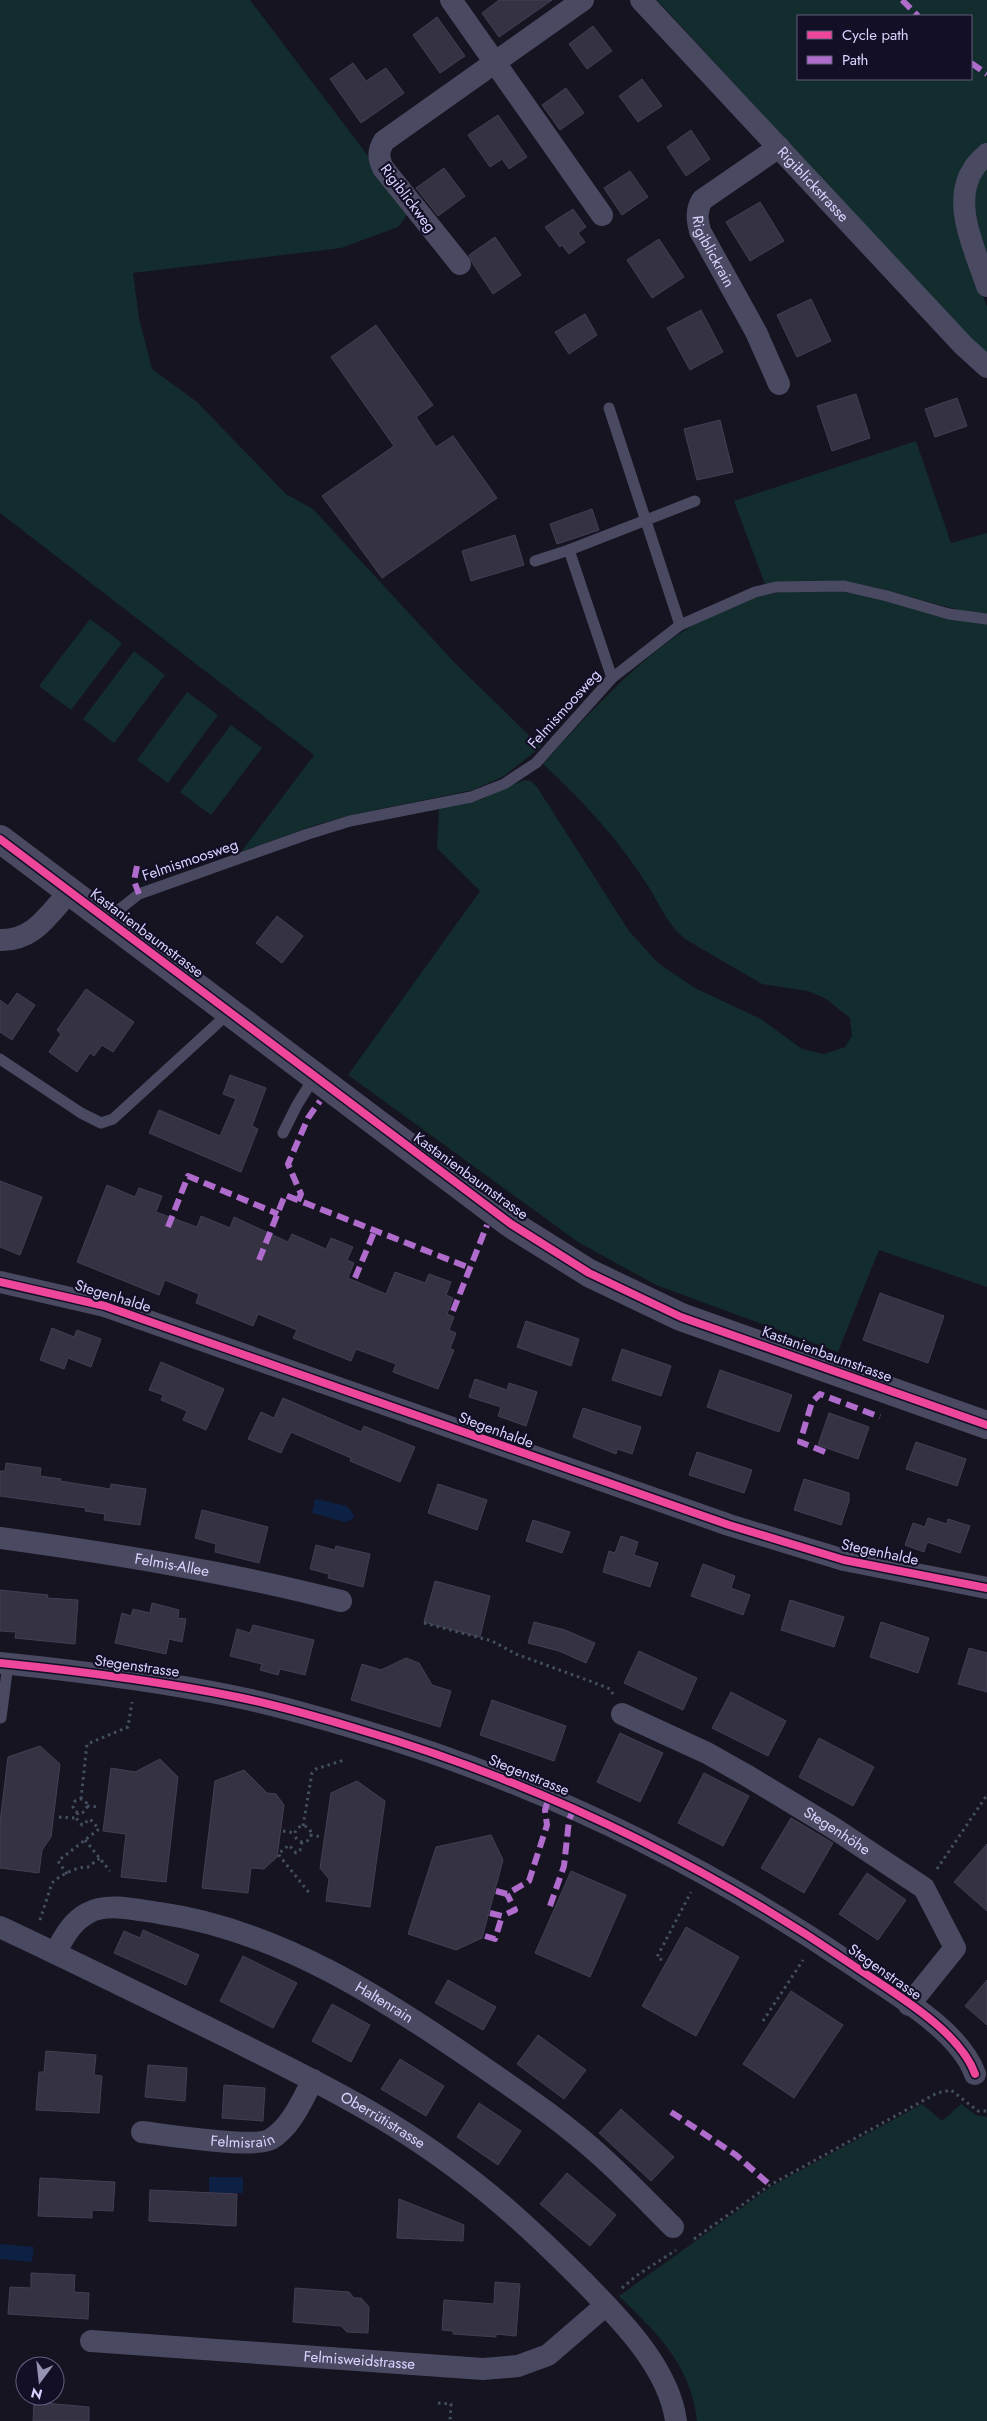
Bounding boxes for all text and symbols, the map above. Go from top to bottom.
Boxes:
legend [797,15,972,80]
text: Cycle path [842,24,909,46]
text: Path [842,49,868,71]
street label: Rigiblickstrasse [772,142,854,227]
street label: Rigiblickweg [375,159,441,237]
street label: Rigiblickrain [686,214,740,291]
street label: Felmismoosweg [522,664,606,754]
street label: Felmismoosweg [139,833,241,887]
street label: Kastanienbaumstrasse [86,883,209,983]
street label: Kastanienbaumstrasse [409,1127,533,1225]
street label: Stegenhalde [72,1274,154,1318]
street label: Kastanienbaumstrasse [759,1320,895,1388]
street label: Stegenhalde [455,1406,537,1454]
street label: Stegenhalde [839,1533,921,1571]
street label: Felmis-Allee [133,1547,211,1582]
street label: Stegenstrasse [93,1649,181,1683]
street label: Stegenstrasse [485,1749,573,1801]
street label: Stegenhöhe [799,1801,875,1861]
street label: Stegenstrasse [844,1938,927,2006]
street label: Haltenrain [351,1976,418,2028]
street label: Oberrütistrasse [336,2086,430,2154]
street label: Felmisrain [210,2128,279,2154]
street label: Felmisweidstrasse [303,2345,416,2375]
north arrow [15,2356,65,2406]
text: N [29,2382,45,2405]

